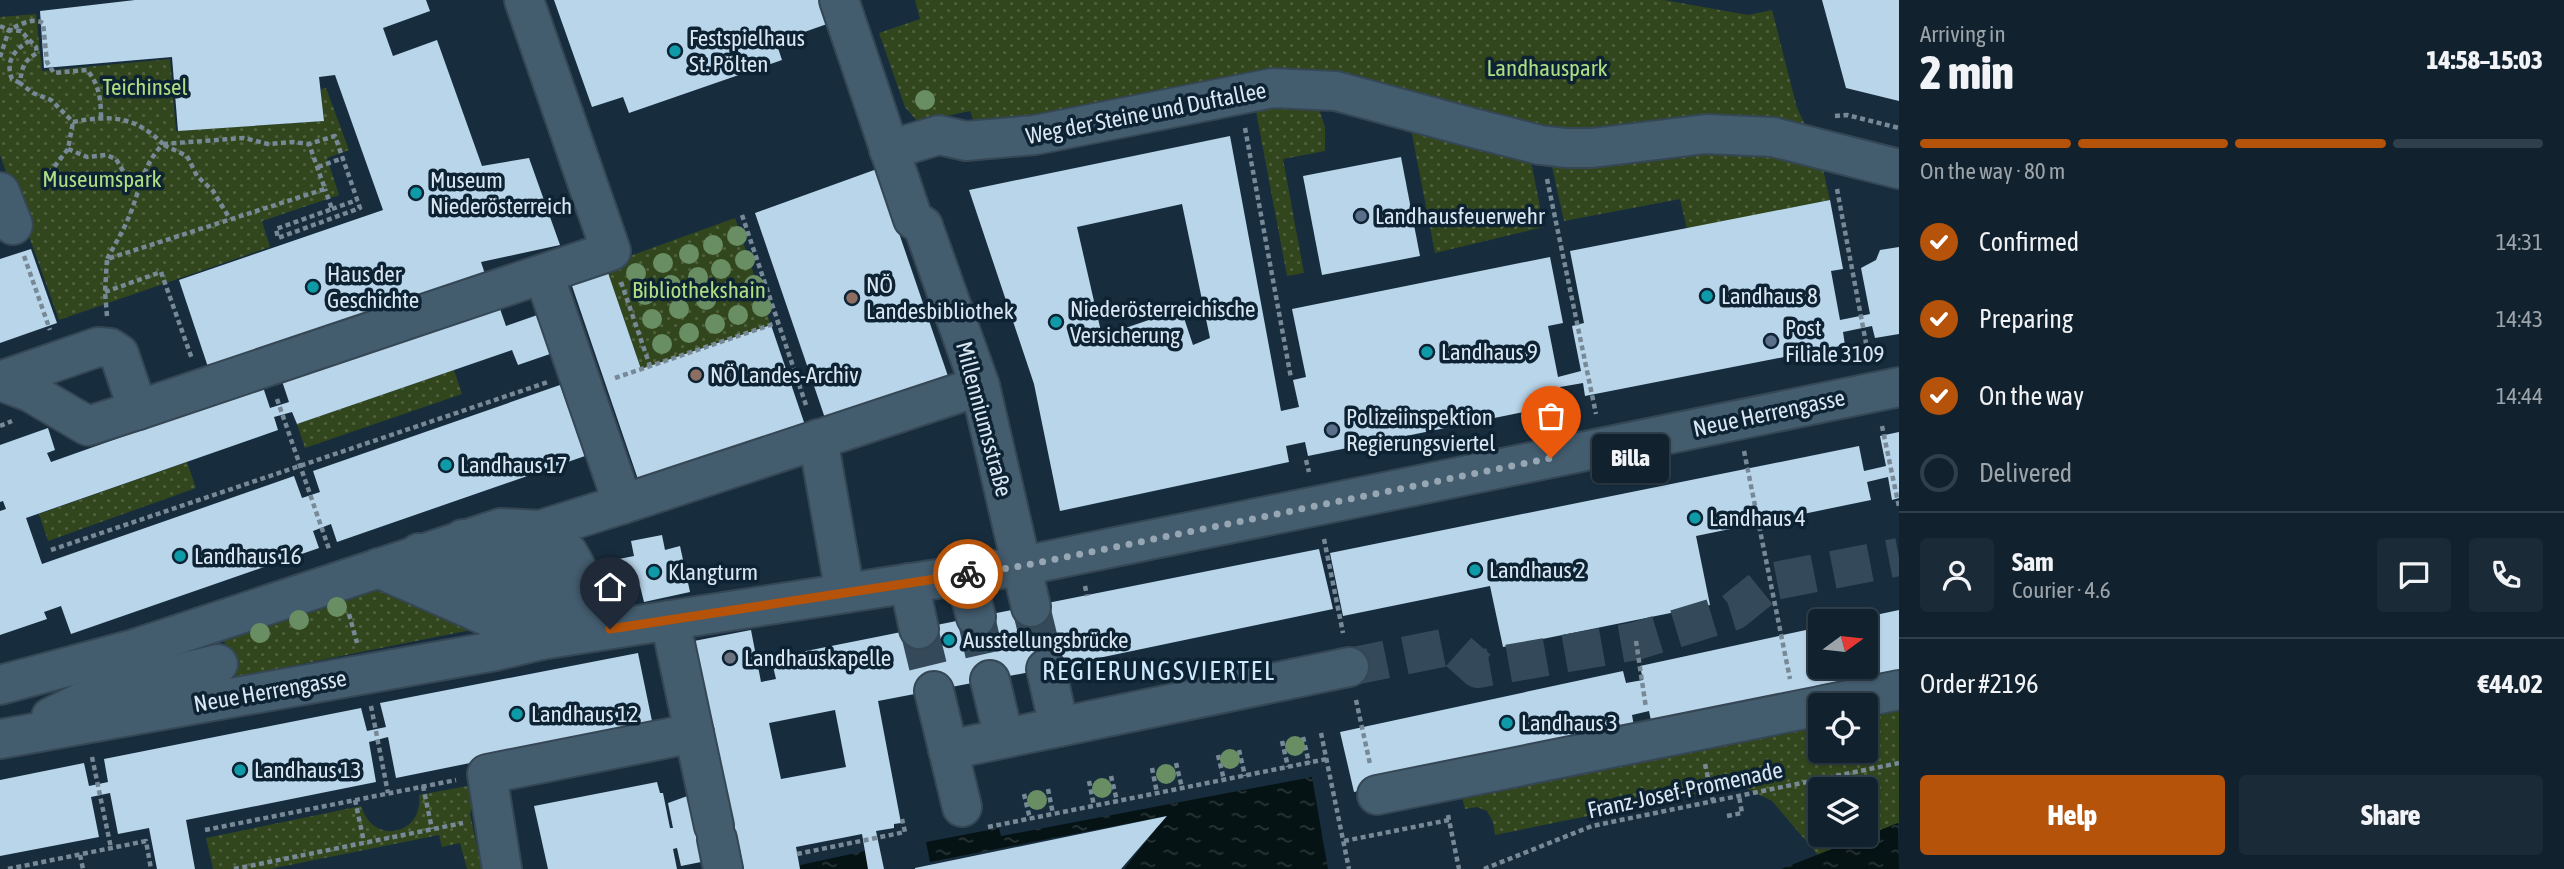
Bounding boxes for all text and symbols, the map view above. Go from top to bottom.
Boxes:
text: Arriving in [1920,21,2006,47]
place label: Festspielhaus St. Pölten [689,25,805,77]
marker: Festspielhaus St. Pölten [667,43,683,59]
text: 14:58–15:03 [2426,45,2543,75]
text: 2 min [1920,46,2014,99]
park label: Landhauspark [1486,55,1608,81]
park label: Teichinsel [102,74,188,100]
street label: Weg der Steine und Duftallee [1024,77,1268,149]
text: On the way · 80 m [1920,158,2065,184]
park label: Museumspark [42,166,162,192]
place label: Museum Niederösterreich [430,167,572,219]
marker: Museum Niederösterreich [408,185,424,201]
place label: Landhausfeuerwehr [1375,203,1546,229]
marker: Landhausfeuerwehr [1353,208,1369,224]
icon: check [1920,223,1958,261]
text: Confirmed [1979,227,2079,257]
text: 14:31 [2496,229,2543,255]
place label: Haus der Geschichte [327,261,419,313]
place label: NÖ Landesbibliothek [866,272,1014,324]
park label: Bibliothekshain [632,277,766,303]
marker: Haus der Geschichte [305,279,321,295]
place label: Landhaus 8 [1721,283,1818,309]
marker: Landhaus 8 [1699,288,1715,304]
marker: NÖ Landesbibliothek [844,290,860,306]
place label: Niederösterreichische Versicherung [1070,296,1256,348]
icon: check [1920,300,1958,338]
text: Preparing [1979,304,2073,334]
text: 14:43 [2496,306,2543,332]
marker: Niederösterreichische Versicherung [1048,314,1064,330]
place label: Post Filiale 3109 [1785,315,1884,367]
marker: Post Filiale 3109 [1763,333,1779,349]
street label: Millenniumsstraße [951,339,1017,499]
place label: Landhaus 9 [1441,339,1538,365]
marker: Landhaus 9 [1419,344,1435,360]
place label: NÖ Landes-Archiv [710,362,859,388]
marker: NÖ Landes-Archiv [688,367,704,383]
icon: check [1920,377,1958,415]
text: On the way [1979,381,2084,411]
text: 14:44 [2496,383,2543,409]
street label: Neue Herrengasse [1691,384,1847,442]
pin [1521,386,1581,458]
icon: bag [1532,397,1570,435]
place label: Polizeiinspektion Regierungsviertel [1346,404,1495,456]
marker: Polizeiinspektion Regierungsviertel [1324,422,1340,438]
callout: Billa [1593,434,1670,482]
text: Billa [1611,445,1650,471]
place label: Landhaus 17 [460,452,568,478]
marker: Landhaus 17 [438,457,454,473]
text: Delivered [1979,458,2072,488]
place label: Landhaus 4 [1709,505,1806,531]
marker: Landhaus 4 [1687,510,1703,526]
button: person [1920,538,1994,612]
button: chat [2377,538,2451,612]
button: phone [2469,538,2543,612]
courier [933,539,1003,609]
place label: Landhaus 16 [194,543,302,569]
text: Sam [2012,547,2054,577]
marker: Landhaus 16 [172,548,188,564]
icon: bike [949,555,987,593]
pin [580,557,640,629]
place label: Landhaus 2 [1489,557,1586,583]
place label: Klangturm [668,559,758,585]
marker: Landhaus 2 [1467,562,1483,578]
marker: Klangturm [646,564,662,580]
icon: home [591,568,629,606]
text: Courier · 4.6 [2012,577,2111,603]
north arrow [1808,609,1878,679]
map controls [1808,609,1878,847]
place label: Ausstellungsbrücke [963,627,1128,653]
marker: Ausstellungsbrücke [941,632,957,648]
place label: Landhauskapelle [744,645,891,671]
marker: Landhauskapelle [722,650,738,666]
district label: REGIERUNGSVIERTEL [1042,656,1276,686]
street label: Neue Herrengasse [192,665,348,717]
text: Order #2196 [1920,669,2039,699]
text: €44.02 [2478,669,2543,699]
button: locate [1808,693,1878,763]
place label: Landhaus 12 [531,701,639,727]
marker: Landhaus 12 [509,706,525,722]
place label: Landhaus 3 [1521,710,1618,736]
marker: Landhaus 3 [1499,715,1515,731]
place label: Landhaus 13 [254,757,362,783]
street label: Franz-Josef-Promenade [1585,757,1785,823]
marker: Landhaus 13 [232,762,248,778]
button: Help [1920,775,2225,855]
button: Share [2239,775,2543,855]
button: layers [1808,777,1878,847]

